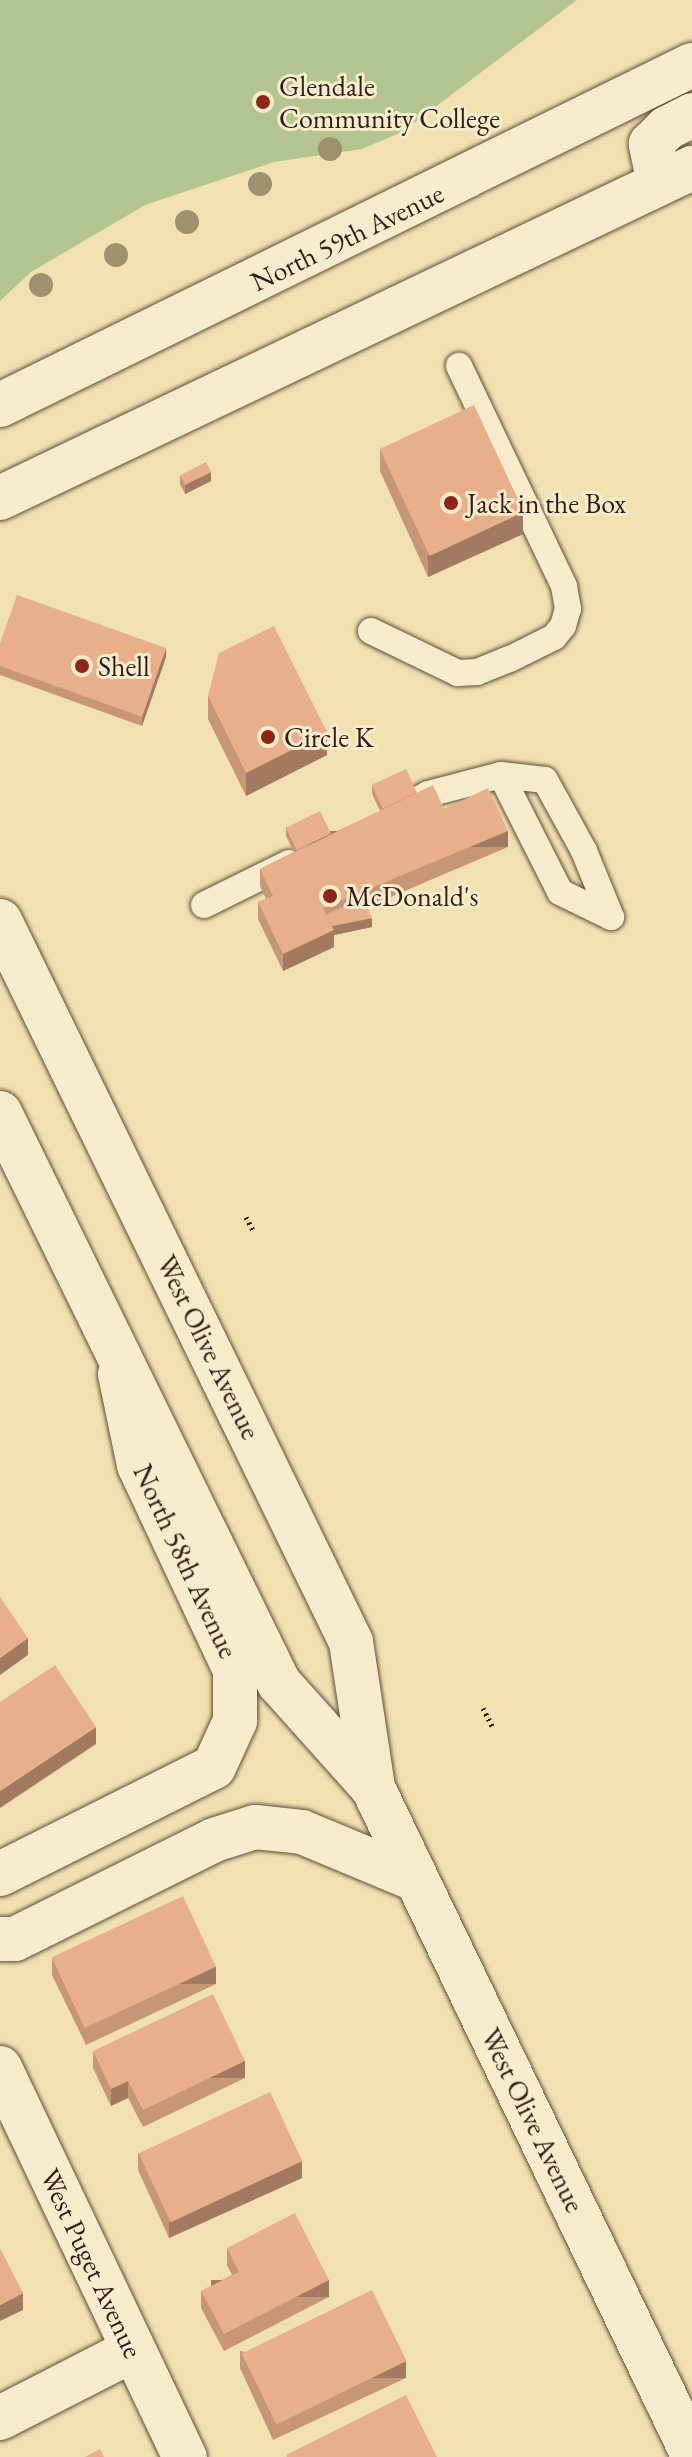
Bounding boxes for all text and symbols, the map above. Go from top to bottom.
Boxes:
place label: Glendale Community College [279,69,500,135]
marker: Glendale Community College [254,93,272,111]
street label: North 59th Avenue [245,176,449,298]
place label: Jack in the Box [467,486,626,520]
marker: Jack in the Box [442,494,460,512]
place label: Shell [98,649,150,683]
marker: Shell [73,657,91,675]
place label: Circle K [284,720,374,754]
marker: Circle K [259,728,277,746]
place label: McDonald's [346,879,479,913]
marker: McDonald's [321,887,339,905]
street label: West Olive Avenue [150,1249,268,1445]
street label: North 58th Avenue [126,1459,246,1663]
street label: West Olive Avenue [474,2022,592,2218]
street label: West Puget Avenue [33,2163,151,2363]

